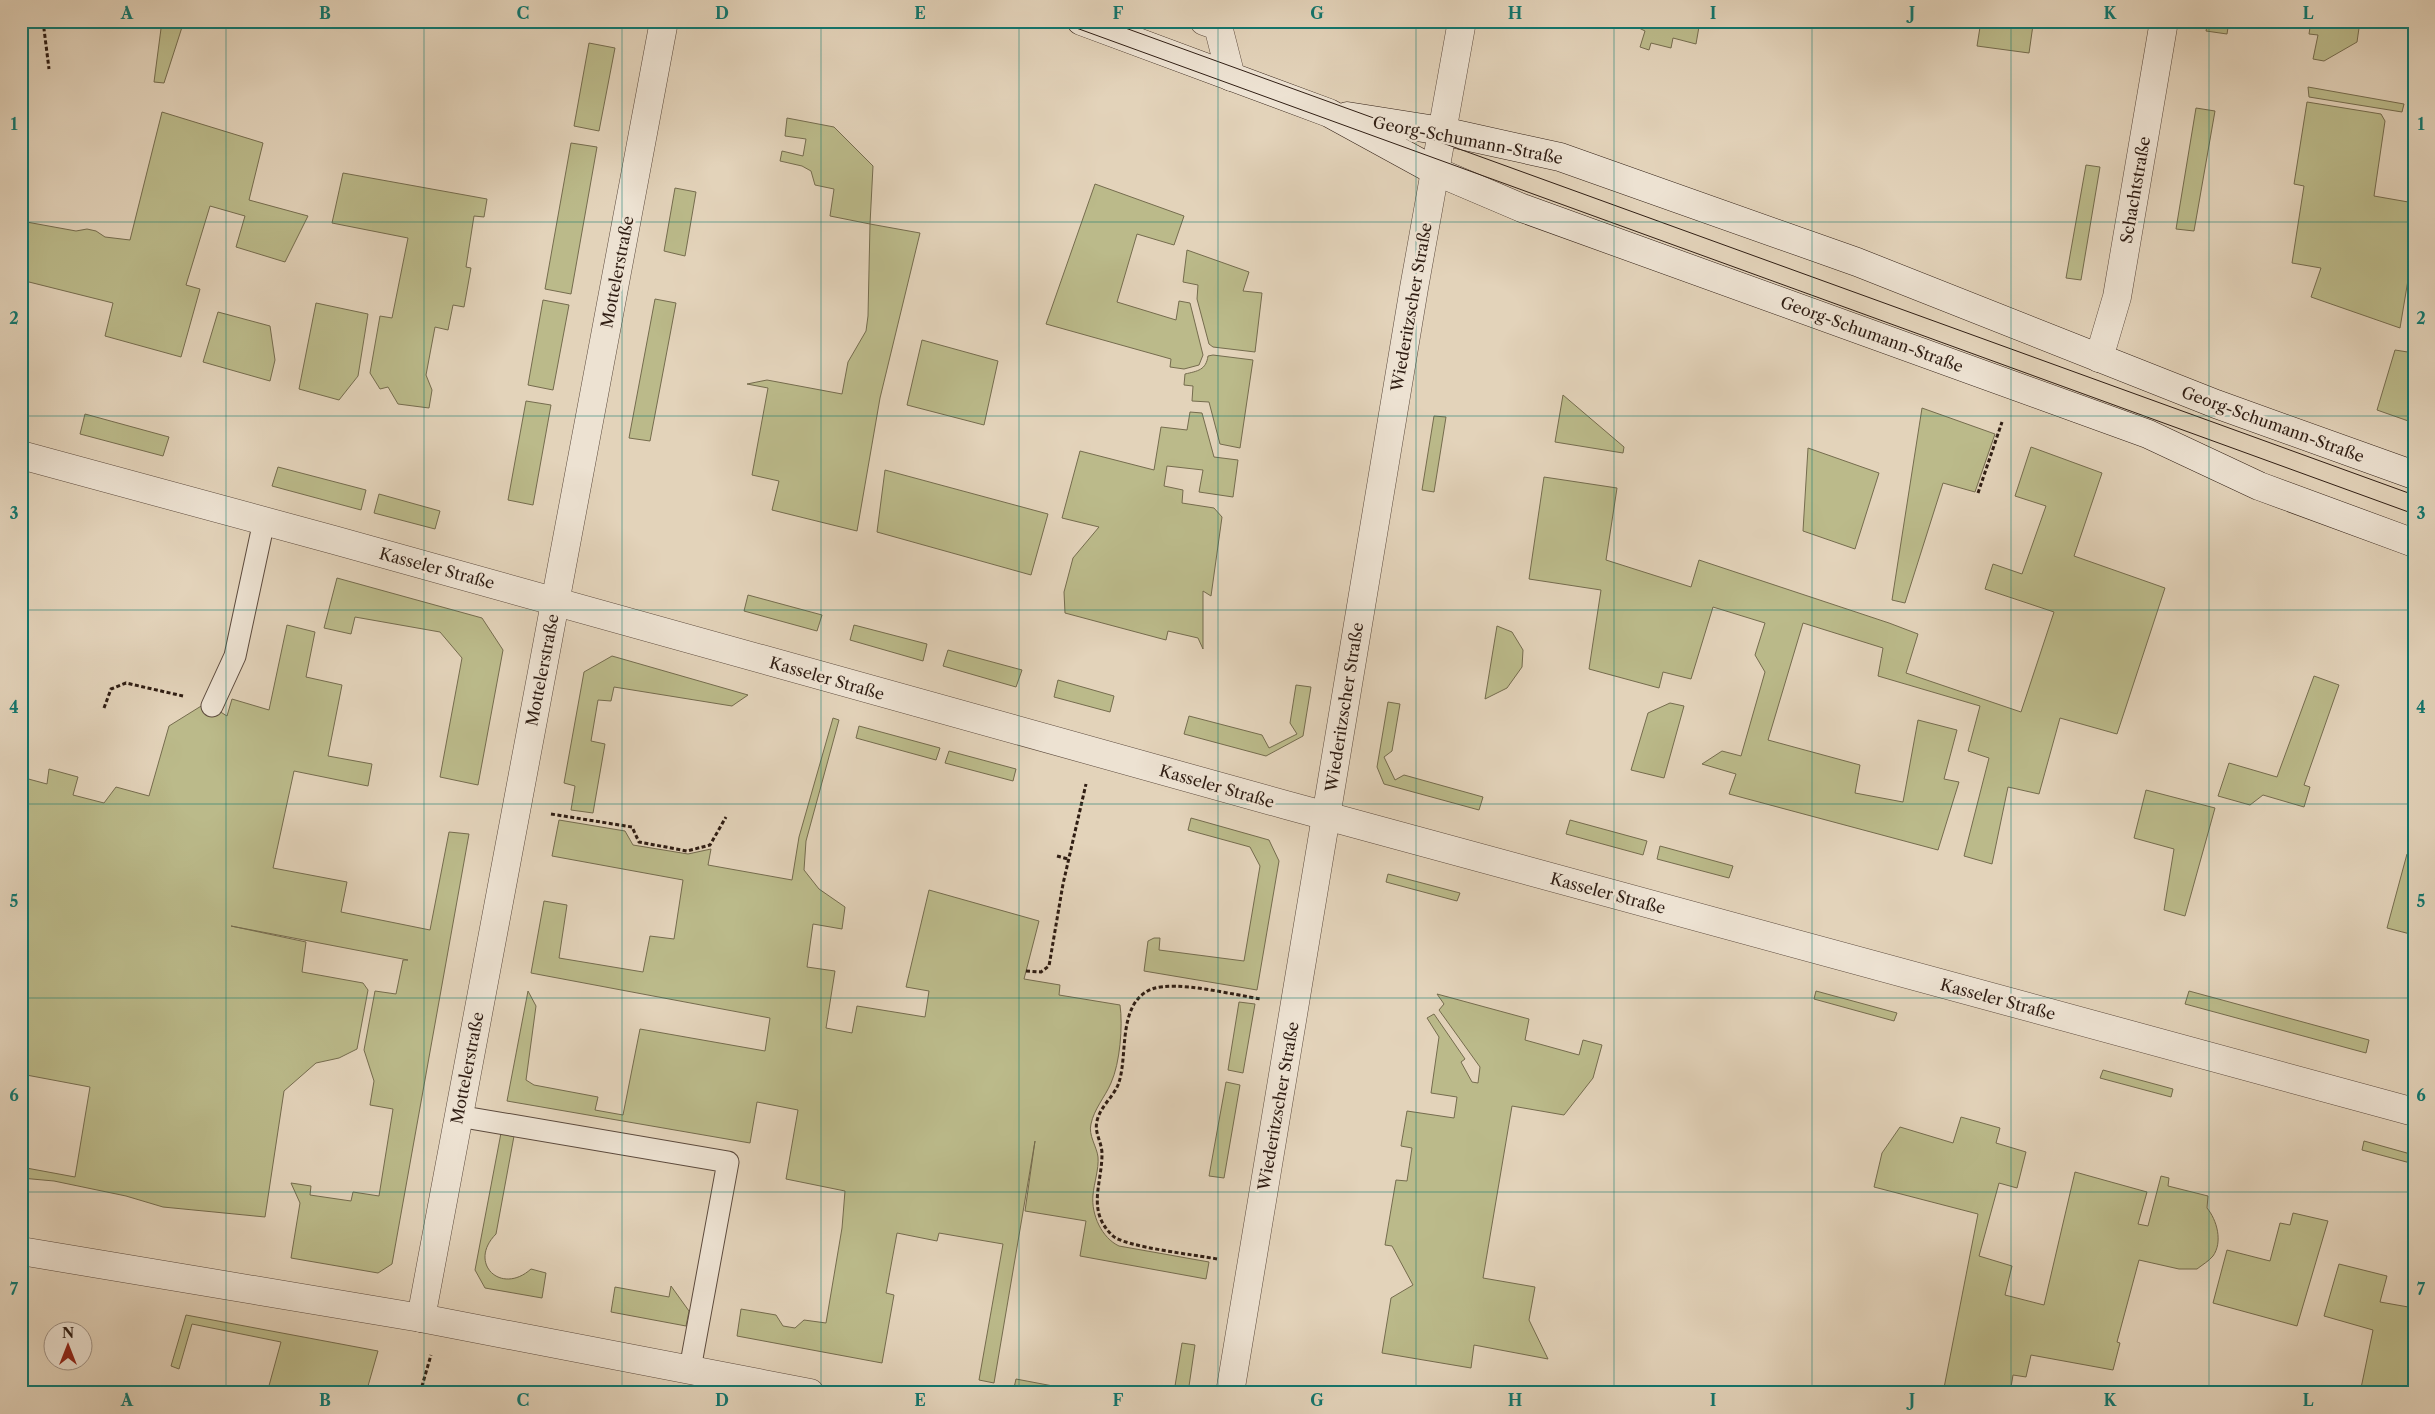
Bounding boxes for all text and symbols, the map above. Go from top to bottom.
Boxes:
text: A [120,3,134,23]
text: B [319,3,331,23]
text: C [517,3,529,23]
text: D [715,3,729,23]
text: E [914,3,926,23]
text: F [1113,3,1124,23]
text: G [1310,3,1324,23]
text: H [1508,3,1522,23]
text: I [1710,3,1717,23]
text: J [1906,3,1915,23]
text: K [2104,3,2118,23]
text: L [2302,3,2314,23]
street label: Georg-Schumann-Straße [1371,112,1565,168]
text: 1 [10,114,18,134]
text: 1 [2417,114,2425,134]
street label: Schachtstraße [2116,135,2154,245]
street label: Mottelerstraße [596,214,638,330]
street label: Wiederitzscher Straße [1386,221,1436,394]
street label: Georg-Schumann-Straße [1778,292,1966,376]
text: 2 [9,308,19,328]
text: 2 [2416,308,2426,328]
street label: Georg-Schumann-Straße [2179,382,2367,466]
text: 3 [9,503,19,523]
text: 3 [2416,503,2426,523]
street label: Kasseler Straße [377,543,497,593]
street label: Mottelerstraße [521,612,563,728]
street label: Wiederitzscher Straße [1321,621,1367,794]
street label: Kasseler Straße [767,652,887,704]
text: 4 [9,697,19,717]
text: 4 [2416,697,2426,717]
street label: Kasseler Straße [1157,760,1277,812]
street label: Kasseler Straße [1548,868,1668,918]
text: 5 [10,891,19,911]
text: 5 [2417,891,2426,911]
street label: Kasseler Straße [1938,974,2058,1024]
street label: Mottelerstraße [446,1010,488,1126]
street label: Wiederitzscher Straße [1253,1020,1303,1193]
text: 6 [9,1085,19,1105]
text: 6 [2416,1085,2426,1105]
text: 7 [10,1279,19,1299]
text: 7 [2417,1279,2426,1299]
north arrow [42,1322,92,1372]
text: N [62,1324,74,1342]
text: A [120,1390,134,1410]
text: B [319,1390,331,1410]
text: C [517,1390,529,1410]
text: D [715,1390,729,1410]
text: E [914,1390,926,1410]
text: F [1113,1390,1124,1410]
text: G [1310,1390,1324,1410]
text: H [1508,1390,1522,1410]
text: I [1710,1390,1717,1410]
text: J [1906,1390,1915,1410]
text: K [2104,1390,2118,1410]
text: L [2302,1390,2314,1410]

